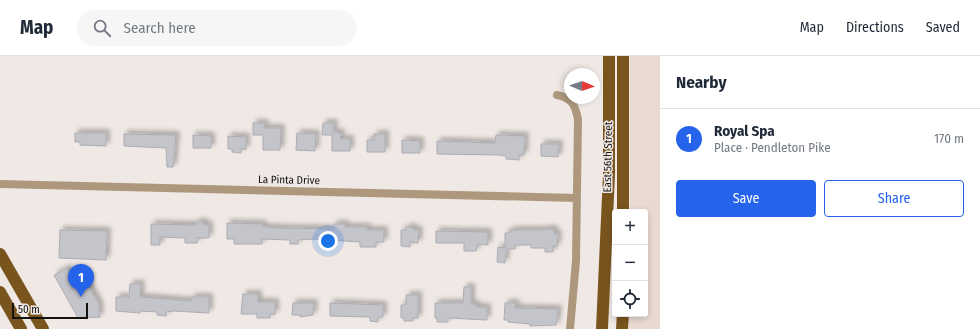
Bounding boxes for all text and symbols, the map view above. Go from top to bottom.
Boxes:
search box [77,10,357,46]
text: Map [20,16,53,39]
icon: search [91,17,113,39]
text: Search here [123,19,196,37]
text: Map [800,19,824,36]
text: Directions [846,19,904,36]
text: Saved [926,19,960,36]
north arrow [564,68,600,104]
text: Nearby [676,72,727,93]
street label: East 56th Street [601,121,615,192]
text: Royal Spa [714,122,775,140]
text: 1 [686,131,692,146]
text: 170 m [934,131,964,146]
text: Place · Pendleton Pike [714,140,831,155]
street label: La Pinta Drive [258,173,320,187]
button: Save [676,180,816,217]
button: Share [824,180,964,217]
map controls [612,209,648,317]
button: + [612,209,648,245]
your location [318,231,338,251]
button: − [612,245,648,281]
pin: 1 [68,264,94,297]
button: locate [612,281,648,317]
scale bar [12,301,88,320]
text: 50 m [18,303,40,316]

